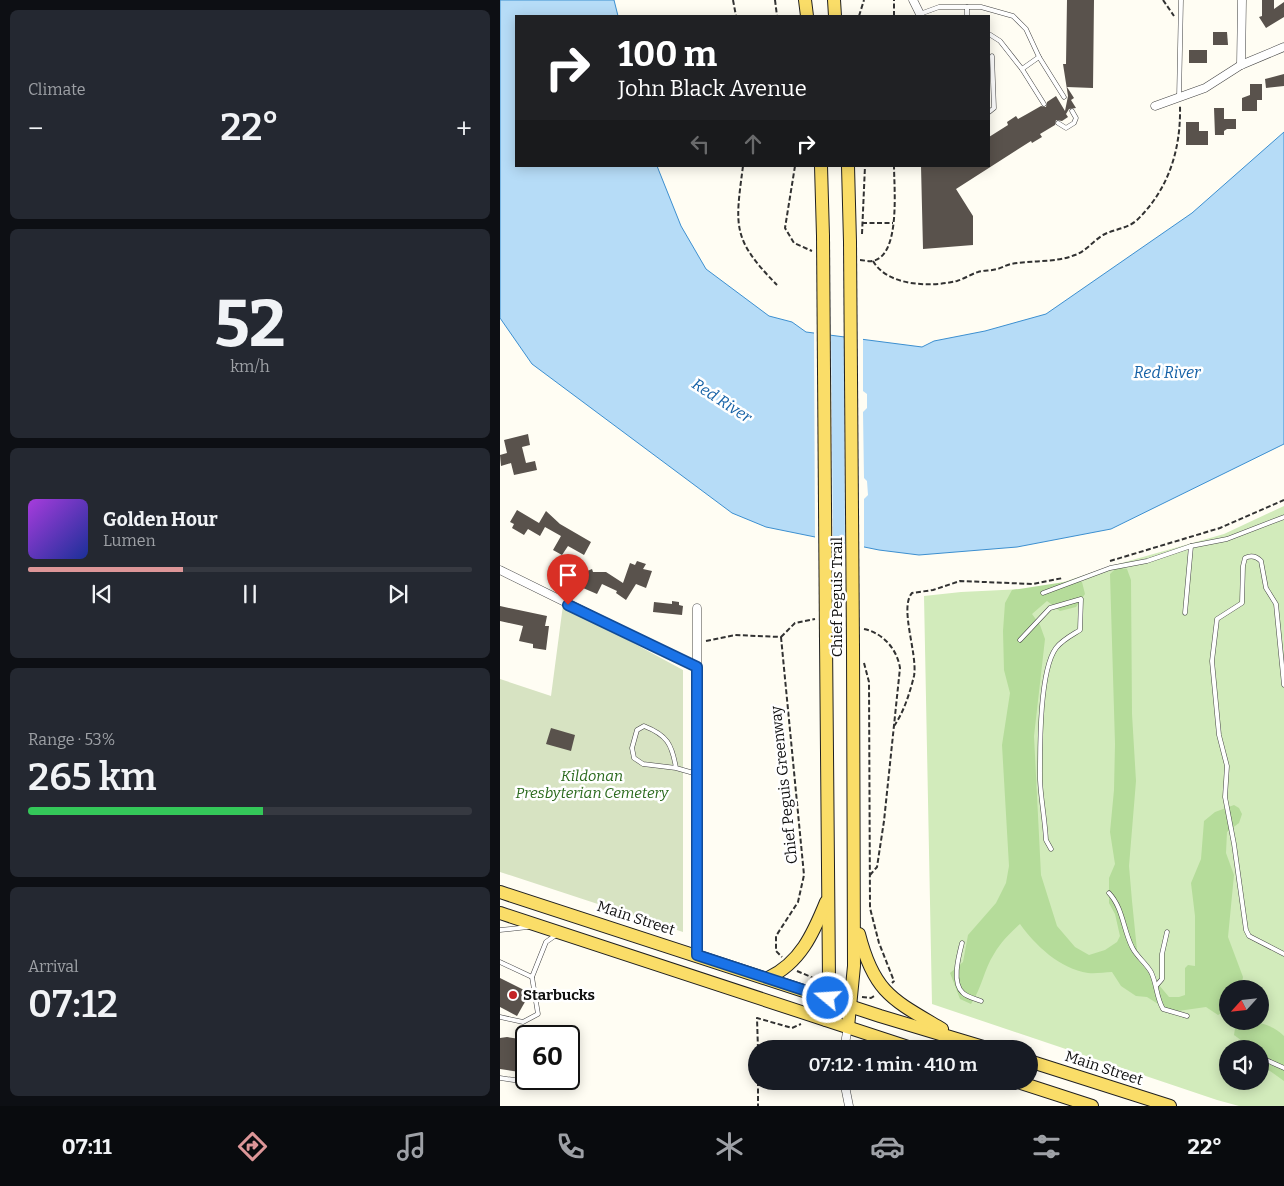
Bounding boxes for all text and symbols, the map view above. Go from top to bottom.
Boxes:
text: 100 m [618,33,717,75]
icon: right [535,35,600,100]
text: John Black Avenue [618,75,807,102]
text: Climate [28,80,86,99]
text: 22° [220,104,279,150]
text: − [28,112,43,145]
text: + [456,112,472,145]
icon: left [686,130,714,158]
icon: ahead [739,130,767,158]
icon: right [792,130,820,158]
text: 52 [214,285,286,363]
text: km/h [230,357,270,376]
water label: Red River [1133,363,1202,382]
water label: Red River [688,374,756,427]
text: Golden Hour [103,508,218,531]
text: Lumen [103,531,156,550]
street label: Chief Peguis Trail [828,537,846,657]
pin [547,554,589,605]
icon: arrive [554,561,582,589]
icon: previous [88,580,116,608]
icon: pause [236,580,264,608]
icon: next [384,580,412,608]
street label: Chief Peguis Greenway [767,705,801,865]
text: Range · 53% [28,730,115,749]
text: 265 km [28,754,157,800]
park label: Kildonan Presbyterian Cemetery [516,767,670,802]
street label: Main Street [595,897,678,939]
text: Arrival [28,957,79,976]
position arrow [801,971,853,1023]
north arrow [1219,980,1269,1030]
map controls [1219,980,1269,1090]
text: 07:12 [28,981,118,1027]
place label: Starbucks [523,986,595,1004]
marker: Starbucks [507,989,519,1001]
speed limit sign: 60 [515,1025,580,1090]
button: sound [1219,1040,1269,1090]
street label: Main Street [1063,1047,1146,1089]
text: 07:12 · 1 min · 410 m [809,1053,977,1076]
icon: directions [235,1129,270,1164]
icon: music [394,1129,429,1164]
icon: phone [553,1129,588,1164]
icon: climate [712,1129,747,1164]
icon: car [870,1129,905,1164]
icon: filters [1029,1129,1064,1164]
text: 07:11 [62,1133,112,1160]
text: 22° [1188,1133,1222,1160]

